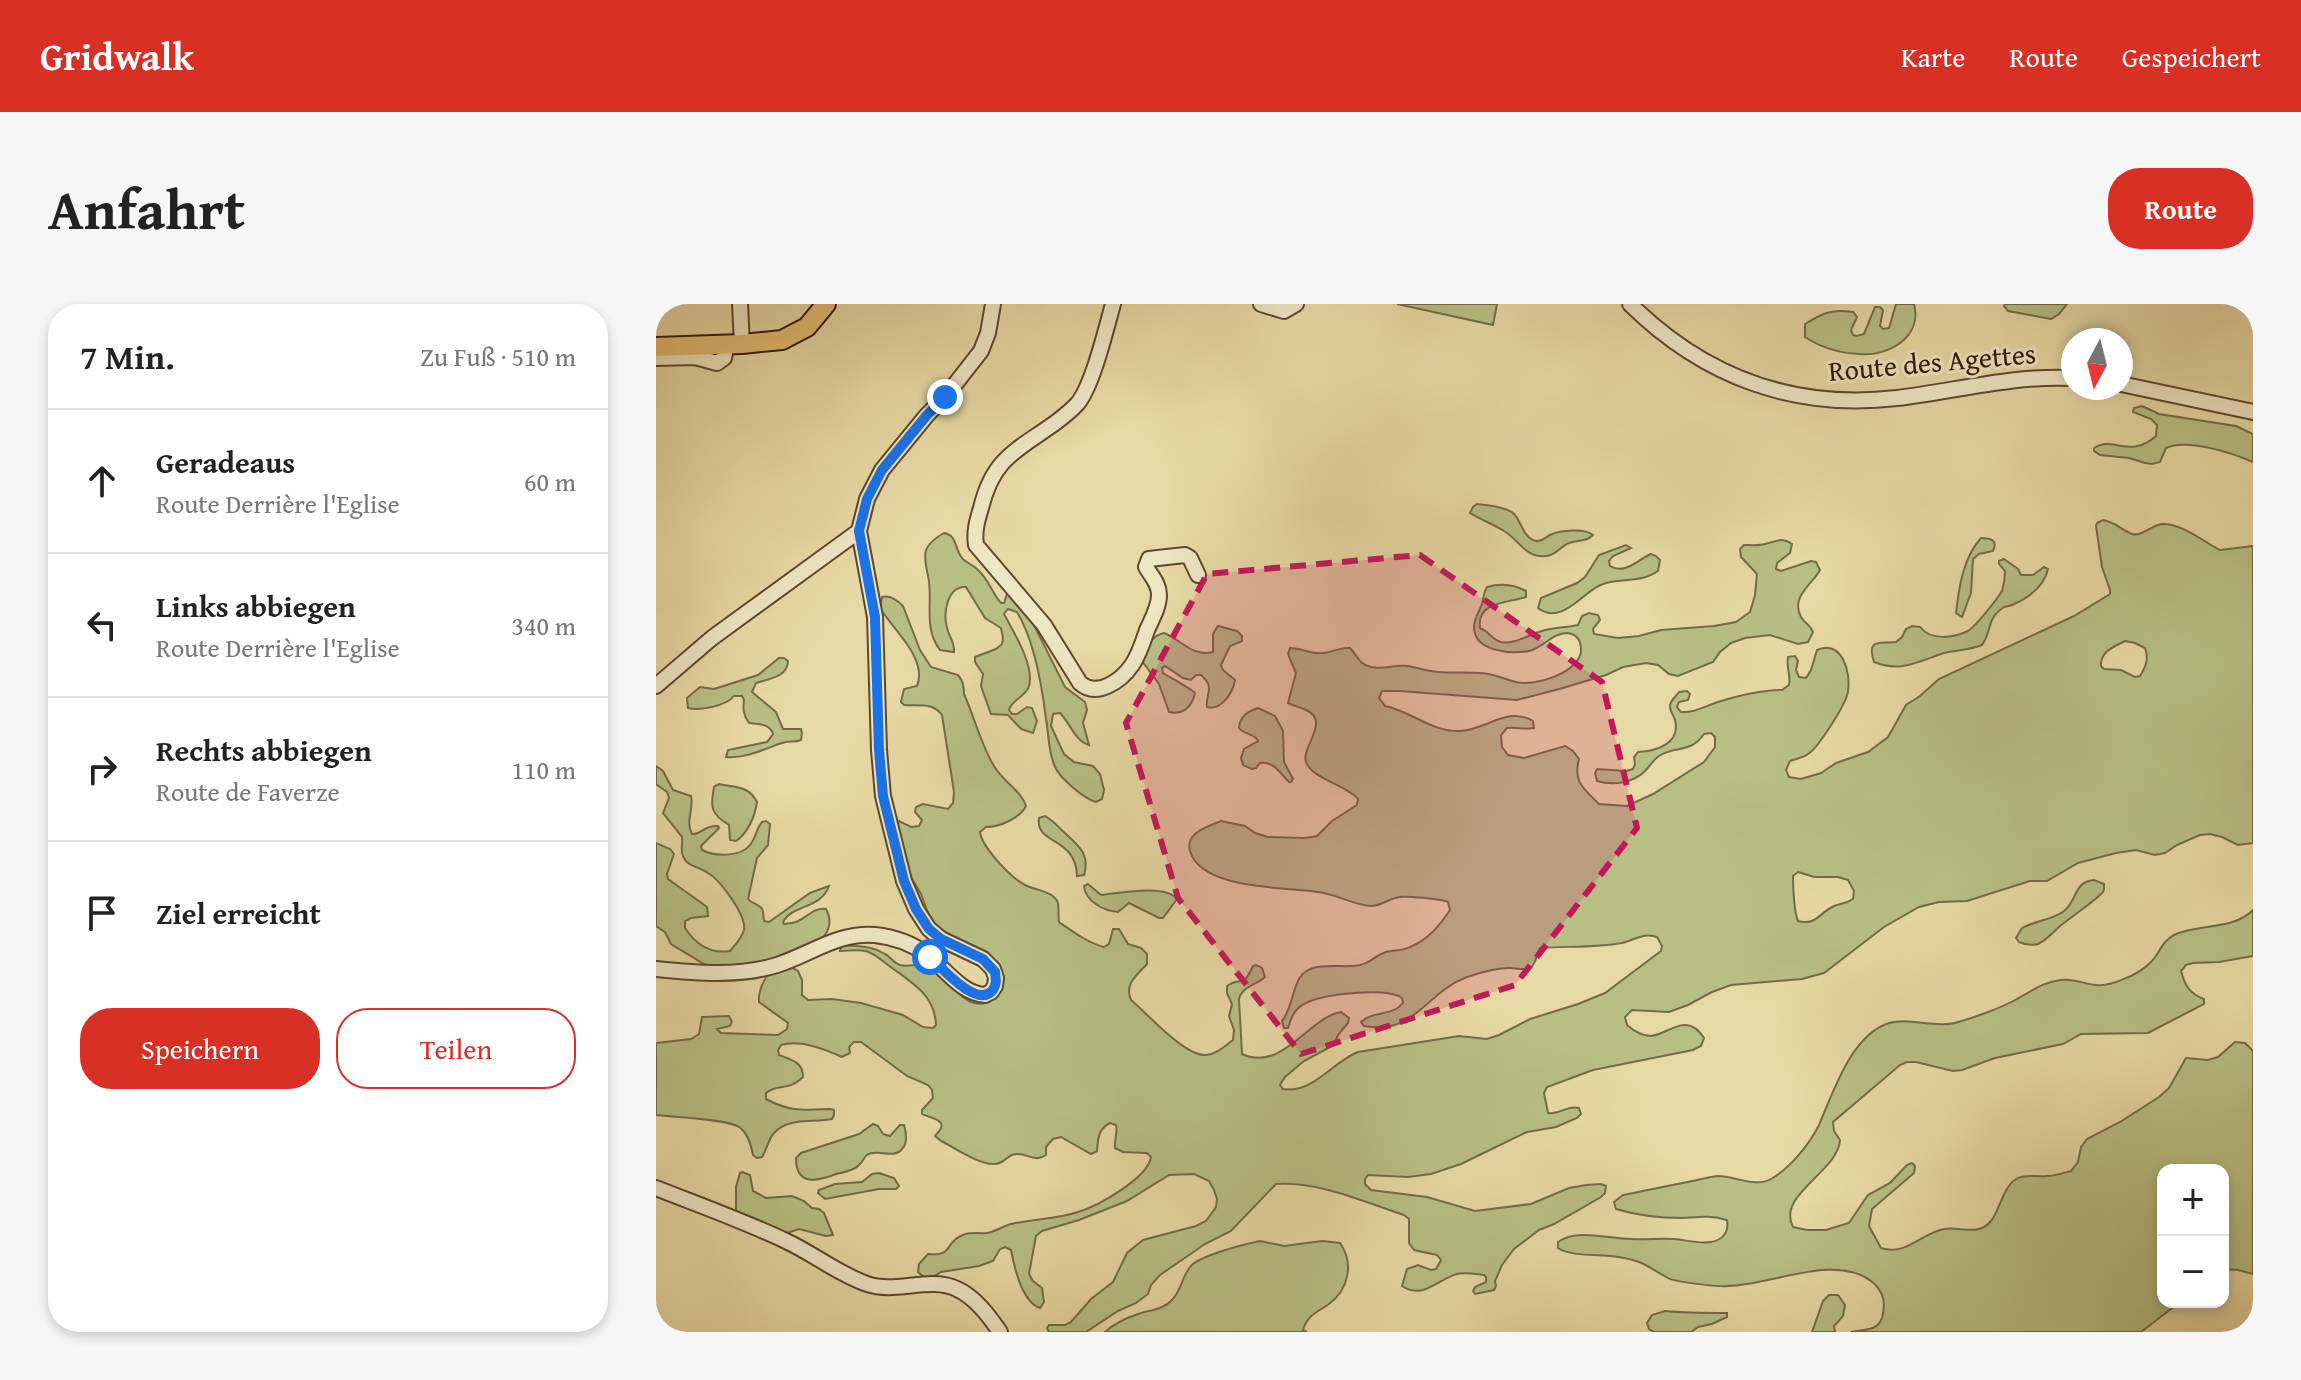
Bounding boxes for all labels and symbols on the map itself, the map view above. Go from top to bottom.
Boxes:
north arrow [2061,328,2133,400]
street label: Route des Agettes [1826,332,2037,391]
route end [927,379,963,415]
route start [912,939,948,975]

